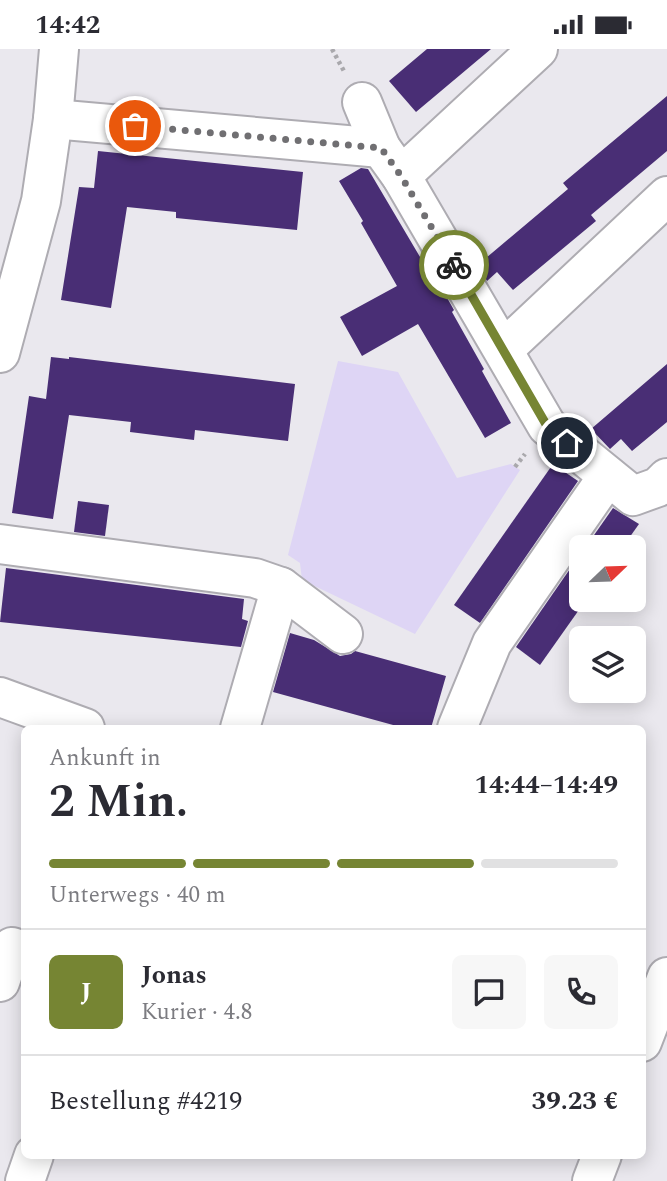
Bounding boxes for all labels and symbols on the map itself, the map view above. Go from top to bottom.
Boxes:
pin [105,96,165,156]
courier [419,230,489,300]
pin [537,413,597,473]
north arrow [569,535,646,613]

